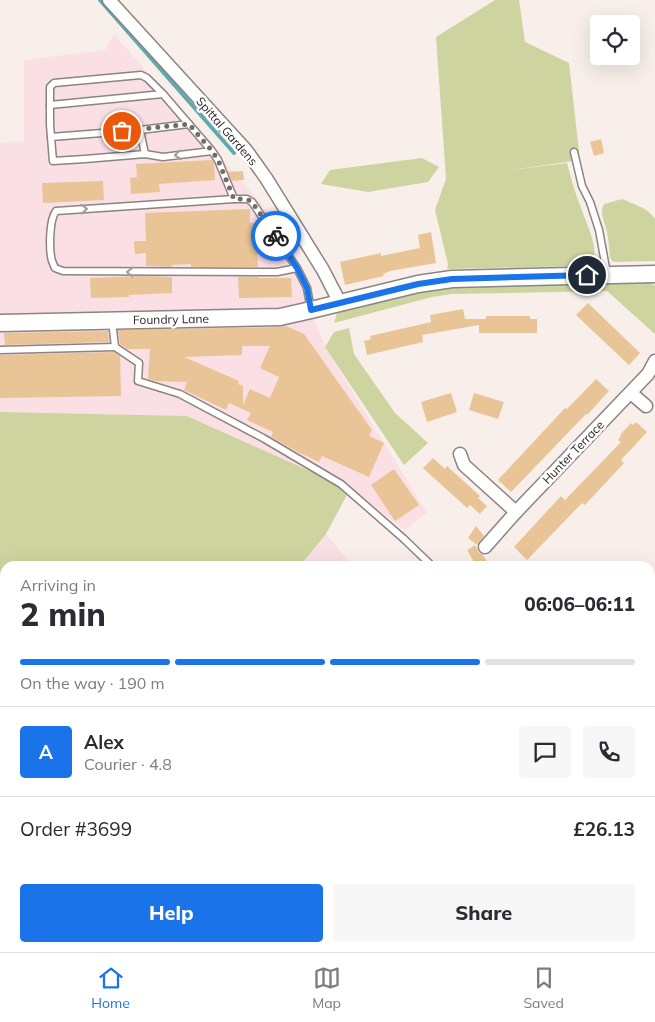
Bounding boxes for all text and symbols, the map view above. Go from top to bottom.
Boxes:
map controls [590,15,640,65]
button: locate [590,15,640,65]
street label: Spittal Gardens [193,94,261,168]
pin [101,110,143,152]
icon: bag [108,117,136,145]
one-way arrow [174,149,182,160]
one-way arrow [80,203,88,214]
courier [251,211,301,261]
icon: bike [262,222,290,250]
pin [566,254,608,296]
icon: home [573,261,601,289]
one-way arrow [126,267,134,277]
street label: Foundry Lane [133,311,209,327]
street label: Hunter Terrace [539,417,607,487]
text: Arriving in [20,575,96,595]
text: 06:06–06:11 [524,592,635,616]
text: 2 min [20,594,106,634]
text: On the way · 190 m [20,673,165,693]
button: chat [519,726,571,778]
button: phone [583,726,635,778]
text: Alex [84,730,124,754]
text: A [39,740,53,764]
text: Courier · 4.8 [84,754,172,774]
text: Order #3699 [20,817,132,841]
text: £26.13 [573,817,635,841]
button: Help [20,884,323,942]
button: Share [333,884,635,942]
tab: Home [91,964,130,1012]
tab: Map [312,964,341,1012]
tab: Saved [523,964,564,1012]

